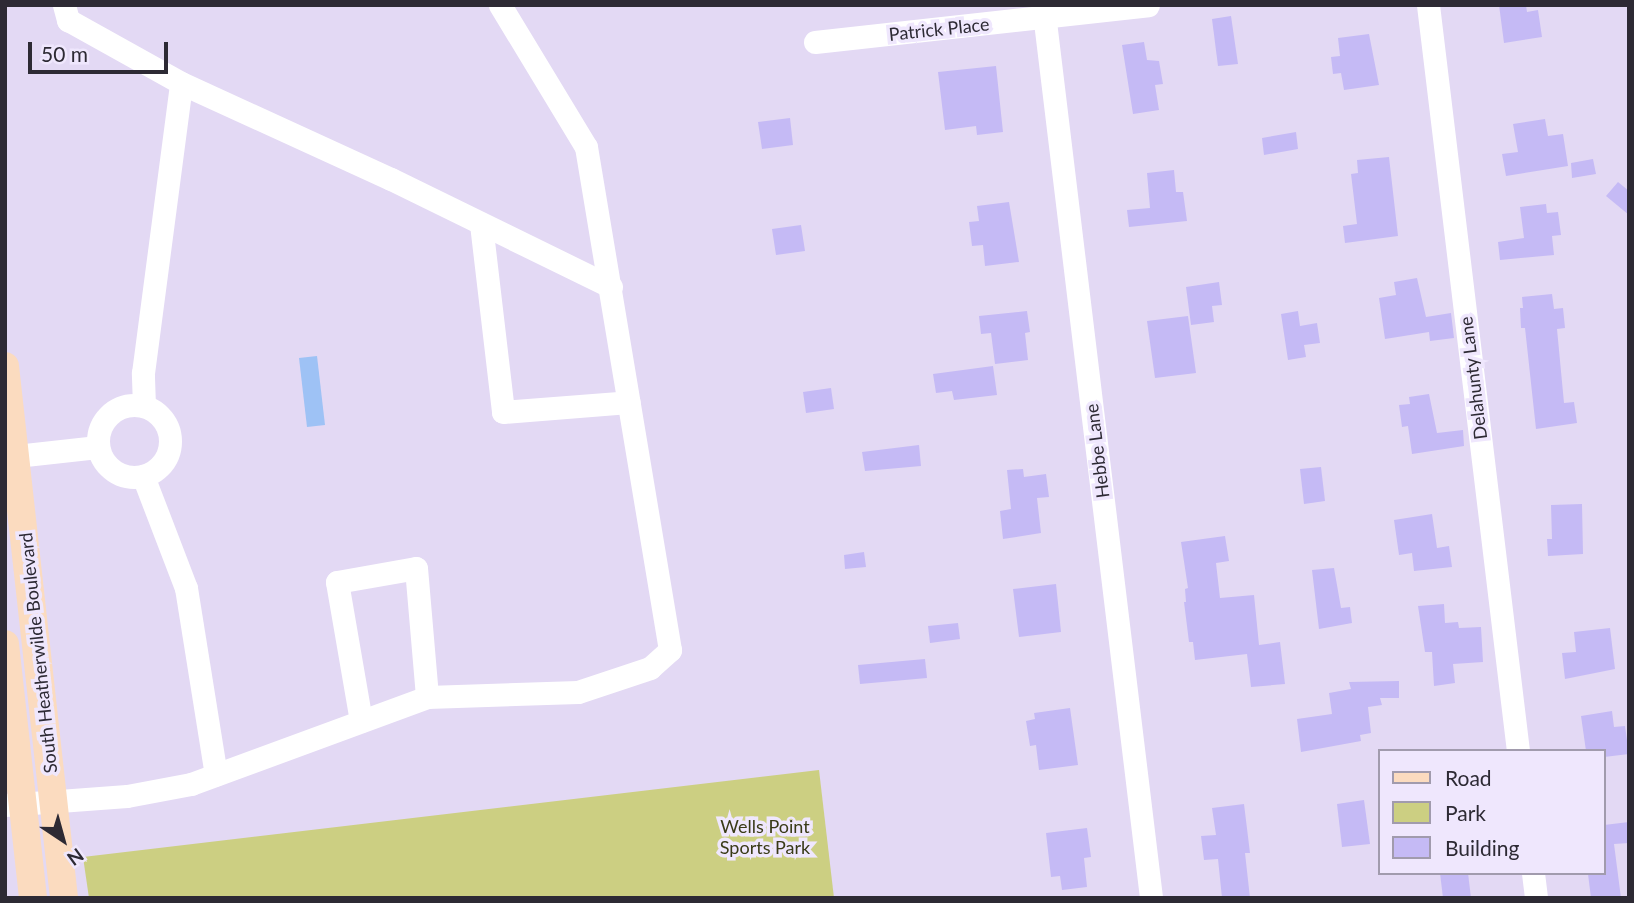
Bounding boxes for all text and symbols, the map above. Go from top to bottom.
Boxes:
street label: Patrick Place [888,13,990,45]
scale bar [32,28,172,72]
text: 50 m [41,41,88,66]
street label: Delahunty Lane [1455,315,1491,441]
street label: Hebbe Lane [1080,403,1114,499]
street label: South Heatherwilde Boulevard [15,532,61,774]
legend [1378,749,1606,875]
text: Road [1445,765,1492,790]
text: Park [1445,800,1486,825]
north arrow [28,805,98,875]
park label: Wells Point Sports Park [720,816,810,858]
text: Building [1445,835,1520,860]
text: N [63,844,88,871]

